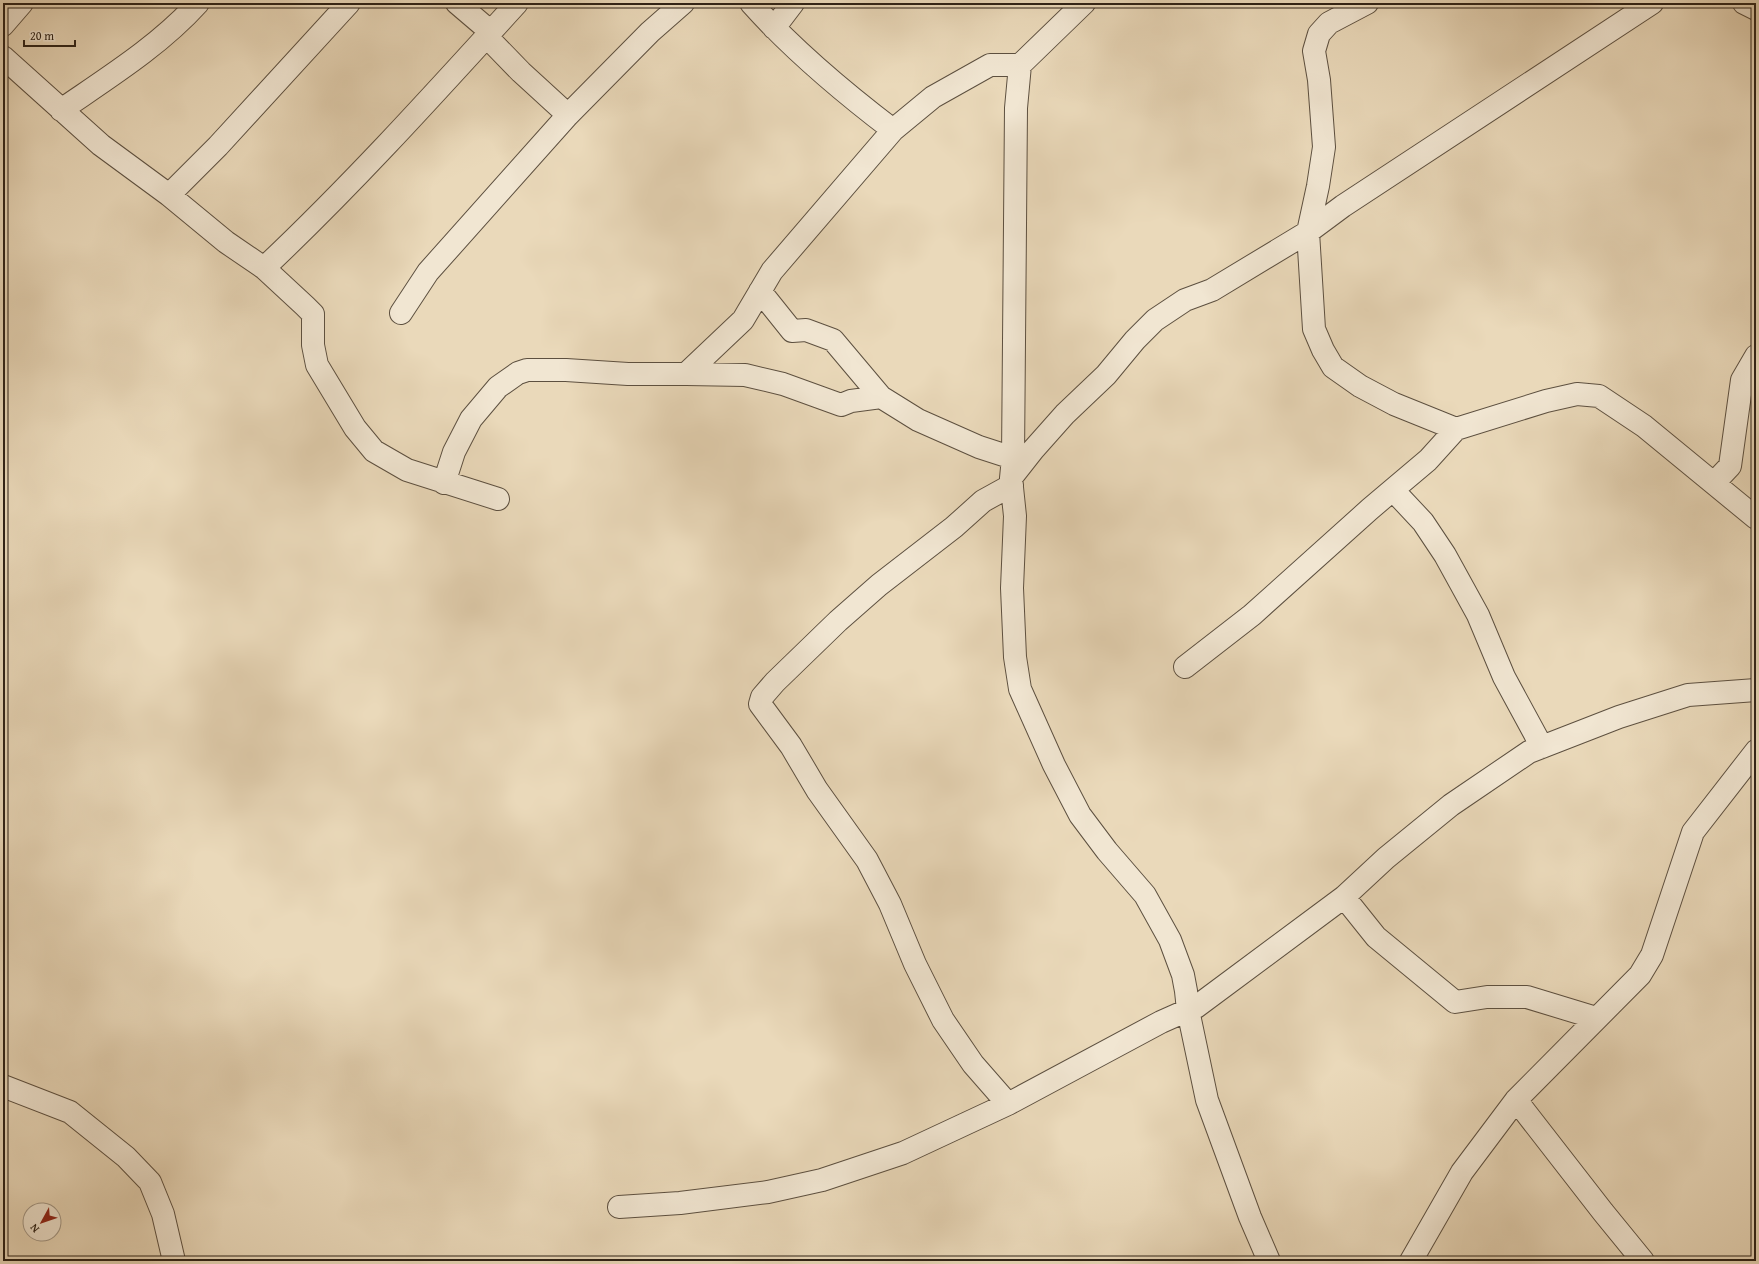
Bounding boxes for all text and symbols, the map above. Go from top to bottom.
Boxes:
scale bar [24,22,75,48]
text: 20 m [30,27,54,44]
north arrow [22,1202,62,1242]
text: N [25,1220,43,1236]

